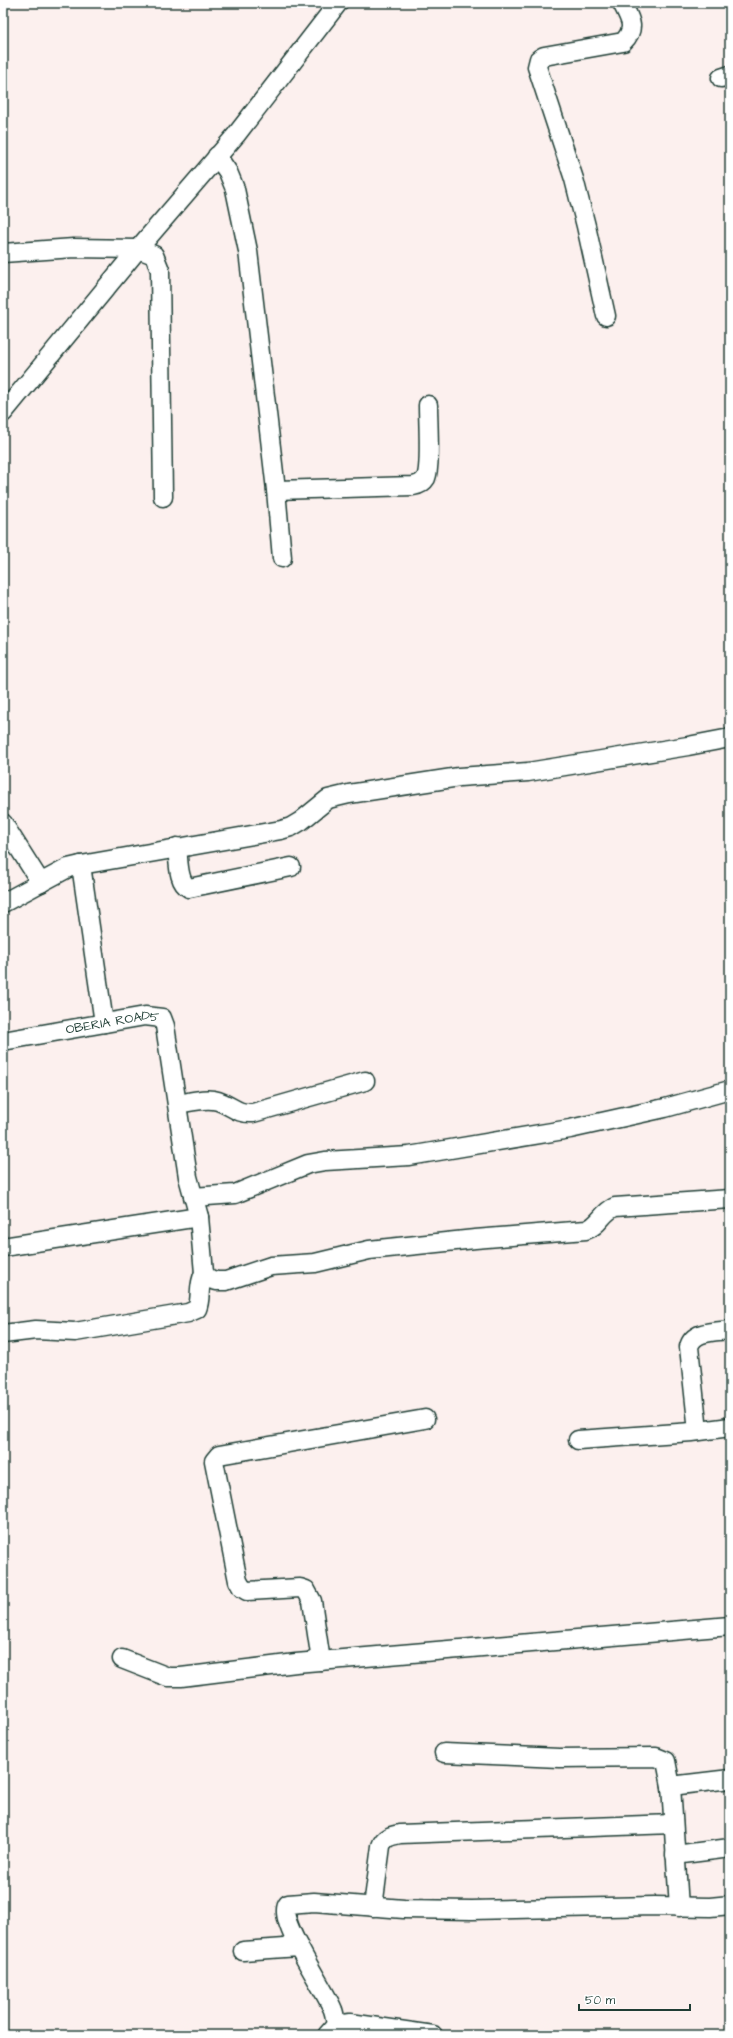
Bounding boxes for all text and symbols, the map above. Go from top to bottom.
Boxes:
street label: OBERIA ROAD5 [64,1007,160,1039]
scale bar [579,1986,690,2012]
text: 50 m [585,1992,616,2009]

